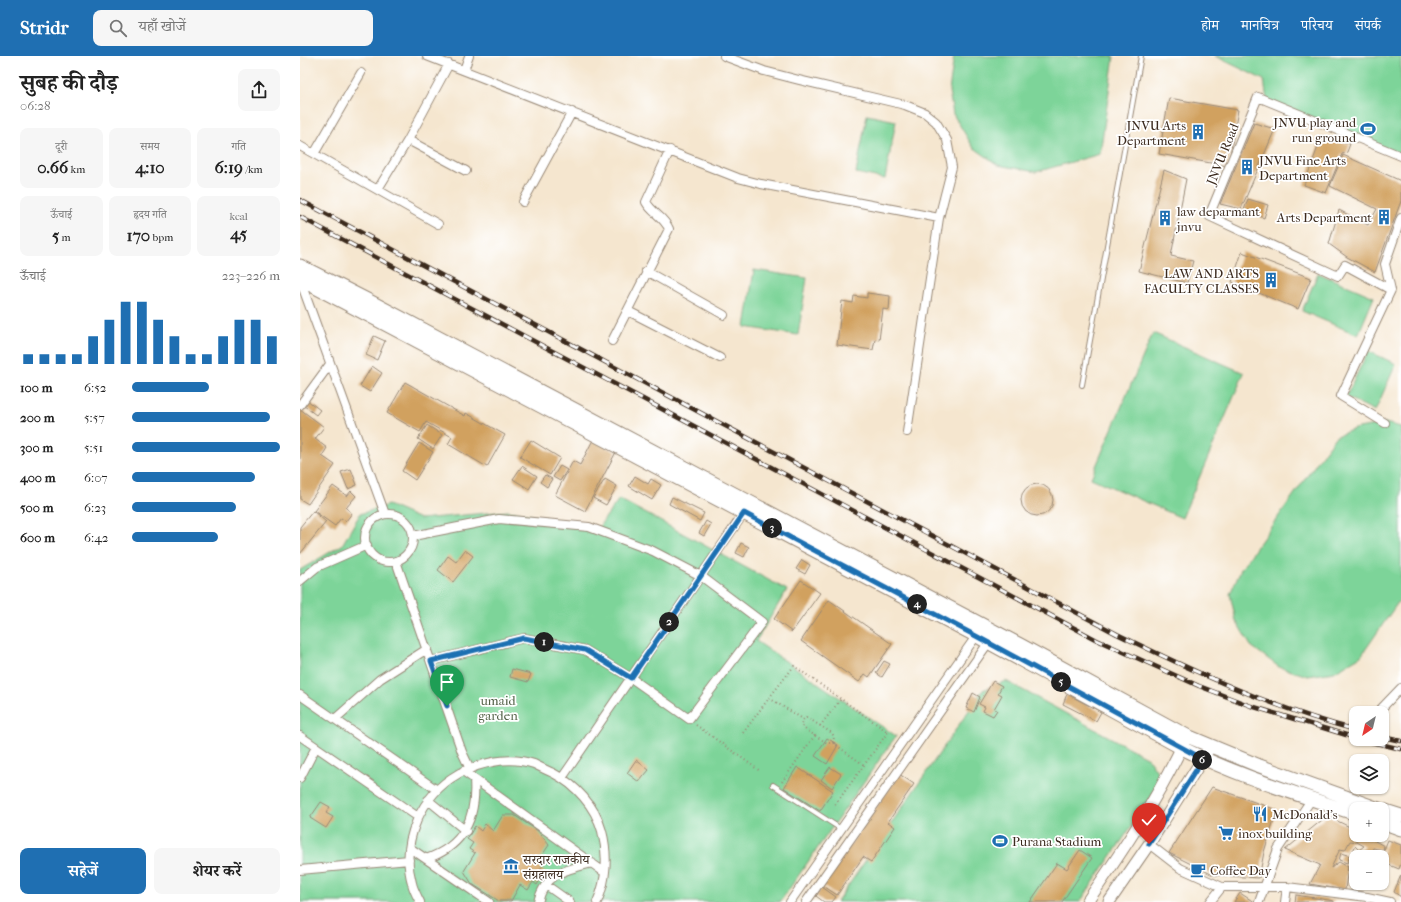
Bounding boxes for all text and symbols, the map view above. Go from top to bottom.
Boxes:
search box [93,10,373,46]
text: Stridr [20,17,69,39]
icon: search [107,17,129,39]
text: यहाँ खोजें [139,17,186,35]
text: होम [1201,17,1219,34]
text: मानचित्र [1241,17,1279,34]
text: परिचय [1301,17,1333,34]
text: संपर्क [1355,17,1381,34]
button: share [238,69,280,111]
text: सुबह की दौड़ [20,70,118,96]
text: 06:28 [20,98,51,113]
place label: JNVU play and run ground [1272,115,1357,145]
place label: JNVU Arts Department [1117,118,1186,148]
street label: JNVU Road [1203,120,1242,188]
sports icon: JNVU play and run ground [1359,120,1377,138]
building icon: JNVU Arts Department [1189,123,1207,141]
text: दूरी [55,140,67,153]
text: समय [140,140,160,153]
text: गति [231,140,246,153]
place label: JNVU Fine Arts Department [1258,153,1346,183]
text: 0.66 [37,157,68,177]
text: 4:10 [135,157,165,177]
text: 6:19 [215,157,243,177]
building icon: JNVU Fine Arts Department [1238,158,1256,176]
text: km [68,163,85,176]
text: /km [243,163,263,176]
place label: law deparmant jnvu [1175,204,1260,234]
text: ऊँचाई [50,208,72,221]
text: हृदय गति [133,208,167,221]
building icon: Arts Department [1375,208,1393,226]
building icon: law deparmant jnvu [1156,209,1174,227]
text: kcal [229,210,248,223]
place label: Arts Department [1276,210,1372,225]
text: 45 [230,223,247,243]
text: 5 [52,225,59,245]
text: 170 [127,225,150,245]
text: m [59,231,71,244]
text: bpm [150,231,173,244]
place label: LAW AND ARTS FACULTY CLASSES [1144,266,1259,296]
text: ऊँचाई [20,268,46,283]
text: 223–226 m [222,268,280,283]
building icon: LAW AND ARTS FACULTY CLASSES [1262,271,1280,289]
text: 100 m [20,380,53,395]
text: 6:52 [84,380,107,395]
text: 200 m [20,410,55,425]
text: 5:57 [84,410,105,425]
text: 300 m [20,440,53,455]
text: 5:51 [84,440,103,455]
text: 400 m [20,470,56,485]
text: 6:07 [84,470,108,485]
text: 500 m [20,500,54,515]
text: 6:23 [84,500,106,515]
pin: 3 [762,518,782,538]
text: 3 [770,521,774,534]
text: 600 m [20,530,55,545]
text: 6:42 [84,530,109,545]
pin: 4 [907,594,927,614]
text: 4 [914,597,920,610]
pin: 2 [659,612,679,632]
text: 2 [666,615,672,628]
pin: 1 [534,632,554,652]
text: 1 [542,635,546,648]
pin [430,665,464,706]
icon: arrive [436,671,458,693]
pin: 5 [1051,672,1071,692]
text: 5 [1059,675,1063,688]
park label: umaid garden [478,693,518,723]
north arrow [1349,706,1389,746]
map controls [1349,706,1389,890]
pin: 6 [1192,750,1212,770]
text: 6 [1199,753,1205,766]
button: layers [1349,754,1389,794]
button: + [1349,802,1389,842]
pin [1132,803,1166,844]
restaurant icon: McDonald's [1251,805,1269,823]
place label: McDonald's [1272,807,1338,822]
icon: check [1138,809,1160,831]
supermarket icon: inox building [1217,824,1235,842]
place label: inox building [1238,826,1313,841]
sports icon: Purana Stadium [991,832,1009,850]
place label: Purana Stadium [1012,834,1102,849]
button: सहेजें [20,848,146,894]
button: शेयर करें [154,848,280,894]
button: − [1349,850,1389,890]
place label: सरदार राजकीय संग्रहालय [522,852,590,882]
museum icon: सरदार राजकीय संग्रहालय [502,857,520,875]
cafe icon: Coffee Day [1189,861,1207,879]
place label: Coffee Day [1210,863,1272,878]

